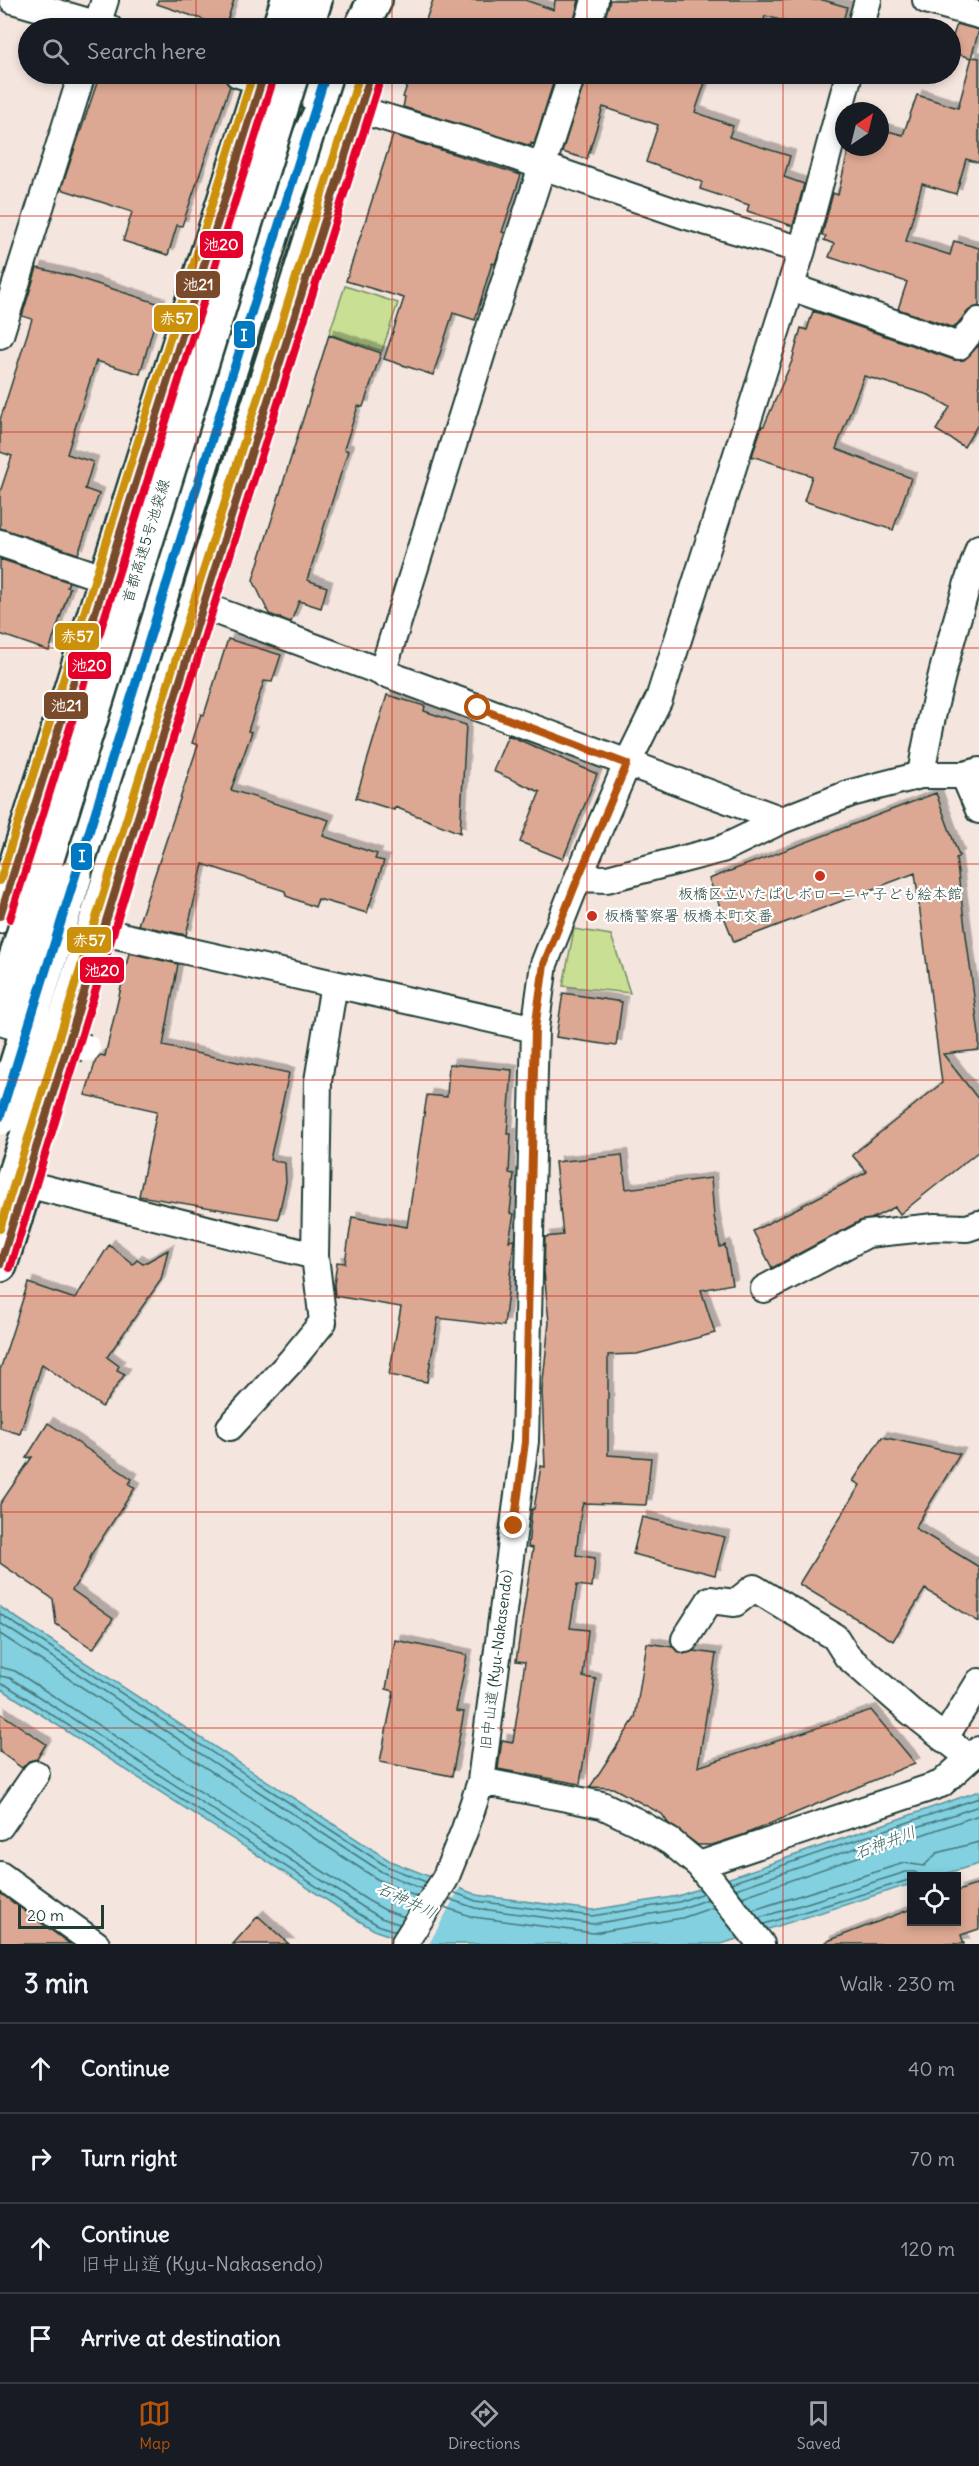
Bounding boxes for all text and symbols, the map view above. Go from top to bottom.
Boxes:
search box [18,18,961,84]
icon: search [39,35,72,68]
text: Search here [87,37,206,65]
north arrow [835,102,889,156]
line badge: 池20 [199,230,244,259]
text: 池20 [203,234,239,254]
line badge: 池21 [175,270,221,299]
text: 池21 [182,274,214,294]
line badge: 赤57 [153,304,199,333]
text: 赤57 [159,308,193,328]
line badge: I [233,320,256,349]
text: I [241,325,248,345]
street label: 首都高速5号池袋線 [118,477,173,605]
line badge: 赤57 [54,622,100,651]
text: 赤57 [60,626,94,646]
line badge: 池20 [67,651,112,680]
text: 池20 [71,655,107,675]
line badge: 池21 [43,691,89,720]
route start [464,694,490,720]
text: 池21 [50,695,82,715]
line badge: I [70,842,93,871]
text: I [79,846,86,866]
marker: 板橋区立いたばしボローニャ子ども絵本館 [813,869,827,883]
place label: 板橋区立いたばしボローニャ子ども絵本館 [678,884,962,903]
place label: 板橋警察署 板橋本町交番 [604,906,773,925]
marker: 板橋警察署 板橋本町交番 [585,909,599,923]
line badge: 赤57 [66,926,112,954]
text: 赤57 [72,930,106,950]
line badge: 池20 [79,956,125,984]
text: 池20 [84,960,120,980]
route end [500,1512,526,1538]
street label: 旧中山道 (Kyu-Nakasendo） [475,1559,518,1751]
water label: 石神井川 [852,1821,918,1863]
map controls [907,1872,961,1926]
button: locate [907,1872,961,1926]
water label: 石神井川 [374,1877,440,1923]
scale bar [18,1902,104,1930]
text: 20 m [27,1905,64,1925]
text: 3 min [24,1967,89,2000]
text: Walk · 230 m [840,1971,955,1996]
icon: ahead [24,2052,57,2085]
text: Continue [81,2054,170,2082]
text: 40 m [908,2056,955,2081]
icon: right [24,2142,57,2175]
text: Turn right [81,2144,177,2172]
text: 70 m [910,2146,955,2171]
text: Continue [81,2220,170,2248]
icon: ahead [24,2232,57,2265]
text: 120 m [901,2236,955,2261]
text: 旧中山道 (Kyu-Nakasendo） [81,2251,336,2276]
icon: arrive [24,2322,57,2355]
text: Arrive at destination [81,2324,281,2352]
tab: Map [138,2397,171,2453]
tab: Directions [448,2397,520,2453]
tab: Saved [797,2397,841,2453]

